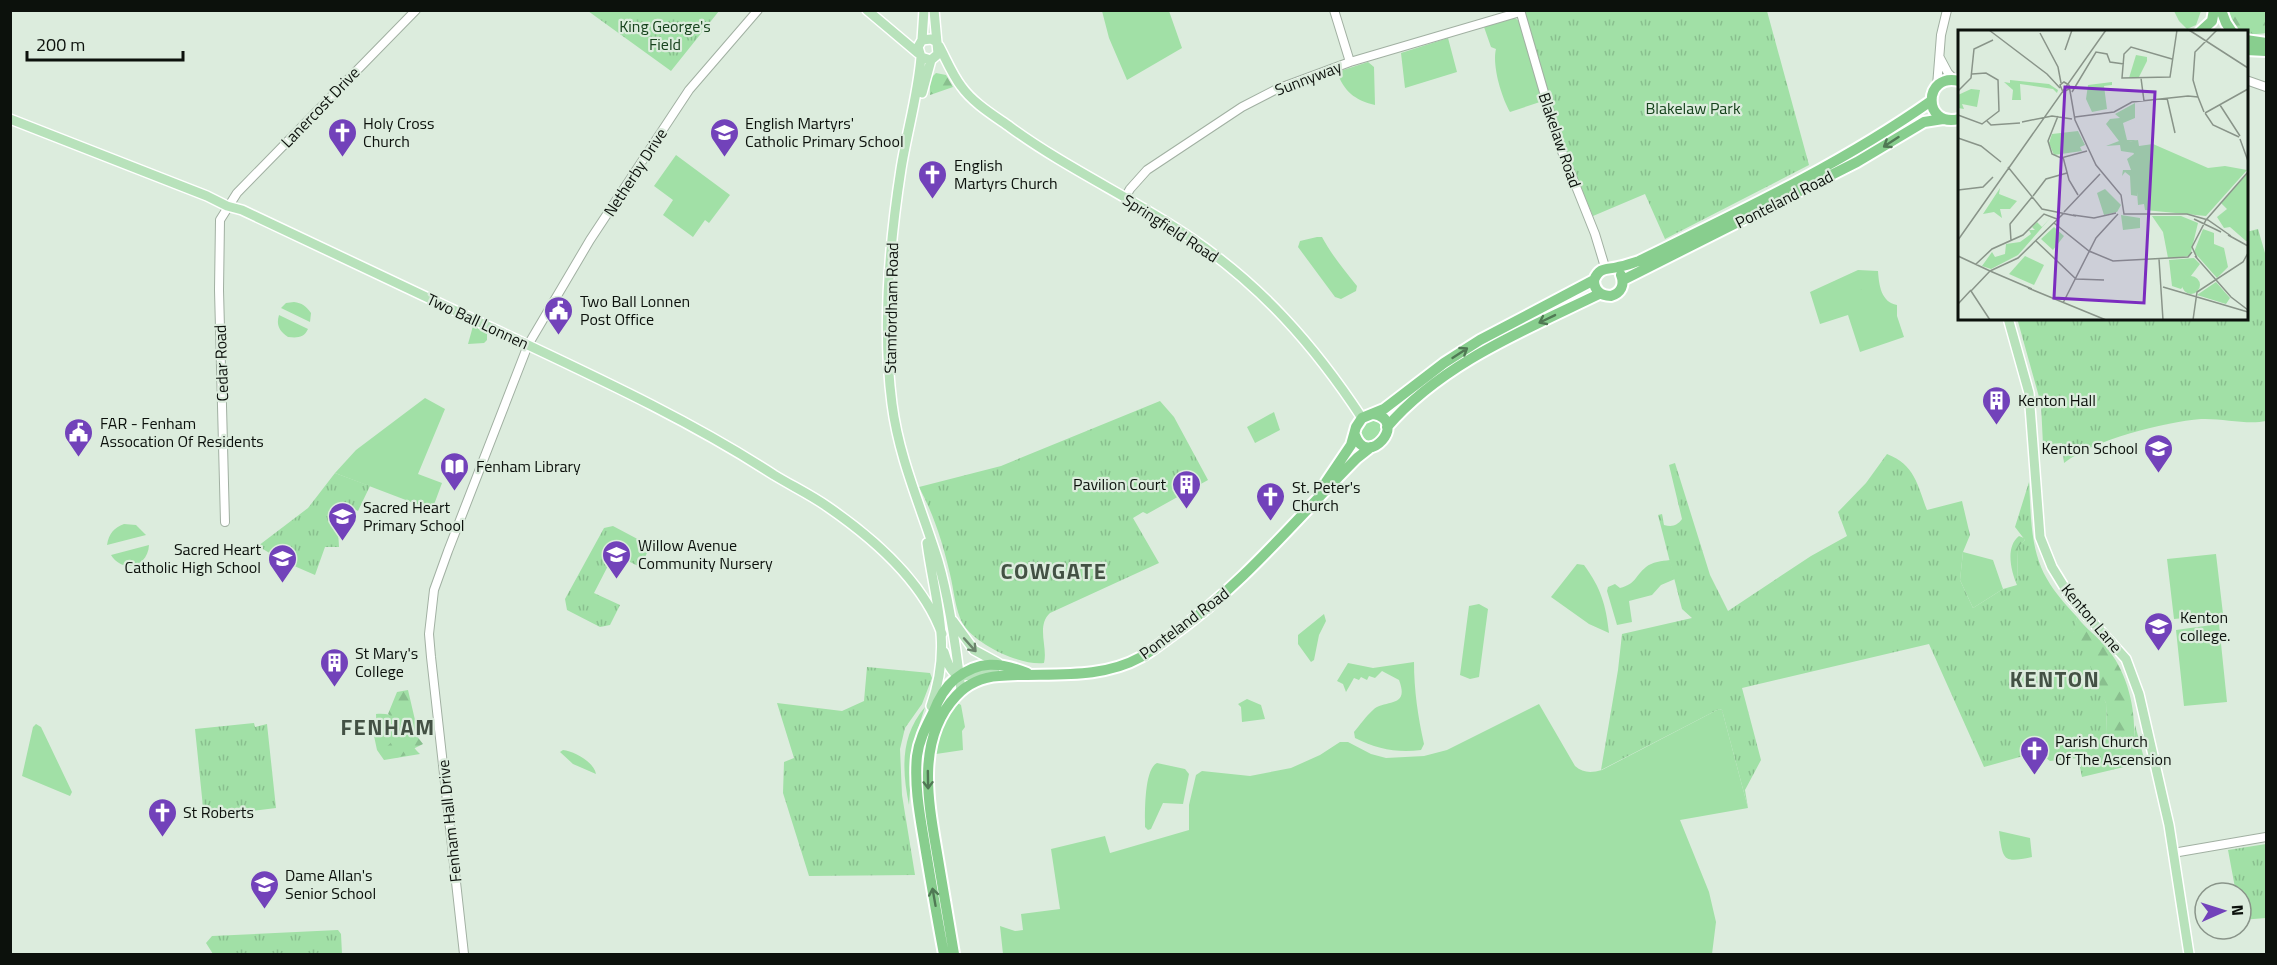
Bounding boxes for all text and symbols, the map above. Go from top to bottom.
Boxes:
park label: King George's Field [619,14,711,56]
scale bar [27,24,183,62]
inset map [1958,30,2247,320]
text: 200 m [36,31,85,58]
street label: Sunnyway [1271,54,1345,102]
street label: Lanercost Drive [275,61,365,153]
street label: Blakelaw Road [1533,89,1587,191]
park label: Blakelaw Park [1645,96,1741,120]
place label: Holy Cross Church [363,111,434,153]
place label: English Martyrs' Catholic Primary School [745,111,904,153]
church icon: Holy Cross Church [326,116,358,158]
school or university icon: English Martyrs' Catholic Primary School [708,116,740,158]
street label: Netherby Drive [597,123,673,221]
one-way arrow [1883,136,1900,148]
place label: English Martyrs Church [954,153,1058,195]
church icon: English Martyrs Church [917,158,949,200]
street label: Ponteland Road [1731,164,1837,234]
street label: Springfield Road [1118,188,1224,268]
street label: Stamfordham Road [878,242,904,374]
street label: Two Ball Lonnen [423,287,533,355]
place label: Two Ball Lonnen Post Office [580,289,690,331]
public building icon: Two Ball Lonnen Post Office [543,294,575,336]
one-way arrow [1538,314,1556,326]
street label: Cedar Road [208,324,234,402]
one-way arrow [1451,347,1468,359]
building icon: Kenton Hall [1981,384,2013,426]
place label: Kenton Hall [2018,388,2096,412]
place label: FAR - Fenham Assocation Of Residents [100,411,264,453]
public building icon: FAR - Fenham Assocation Of Residents [63,416,95,458]
school or university icon: Kenton School [2143,432,2175,474]
place label: Kenton School [2042,436,2138,460]
library icon: Fenham Library [439,450,471,492]
place label: Fenham Library [476,454,581,478]
building icon: Pavilion Court [1171,468,1203,510]
place label: Pavilion Court [1073,472,1166,496]
place label: St. Peter's Church [1292,475,1361,517]
church icon: St. Peter's Church [1255,480,1287,522]
place label: Sacred Heart Primary School [363,495,465,537]
school or university icon: Sacred Heart Primary School [326,500,358,542]
place label: Willow Avenue Community Nursery [638,533,773,575]
place label: Sacred Heart Catholic High School [124,537,261,579]
school or university icon: Willow Avenue Community Nursery [601,538,633,580]
school or university icon: Sacred Heart Catholic High School [266,542,298,584]
district label: COWGATE [1001,554,1107,588]
street label: Kenton Lane [2056,578,2128,658]
street label: Ponteland Road [1134,581,1234,665]
place label: Kenton college. [2180,605,2231,647]
school or university icon: Kenton college. [2143,610,2175,652]
one-way arrow [963,637,977,652]
place label: St Mary's College [355,641,418,683]
building icon: St Mary's College [318,646,350,688]
district label: KENTON [2010,662,2100,696]
district label: FENHAM [340,710,436,744]
place label: Parish Church Of The Ascension [2055,729,2172,771]
church icon: Parish Church Of The Ascension [2018,734,2050,776]
street label: Fenham Hall Drive [431,759,467,883]
one-way arrow [922,770,934,790]
church icon: St Roberts [146,796,178,838]
place label: St Roberts [183,800,254,824]
place label: Dame Allan's Senior School [285,863,376,905]
school or university icon: Dame Allan's Senior School [248,868,280,910]
north arrow [2193,881,2253,941]
one-way arrow [928,887,939,907]
text: N [2226,904,2250,916]

